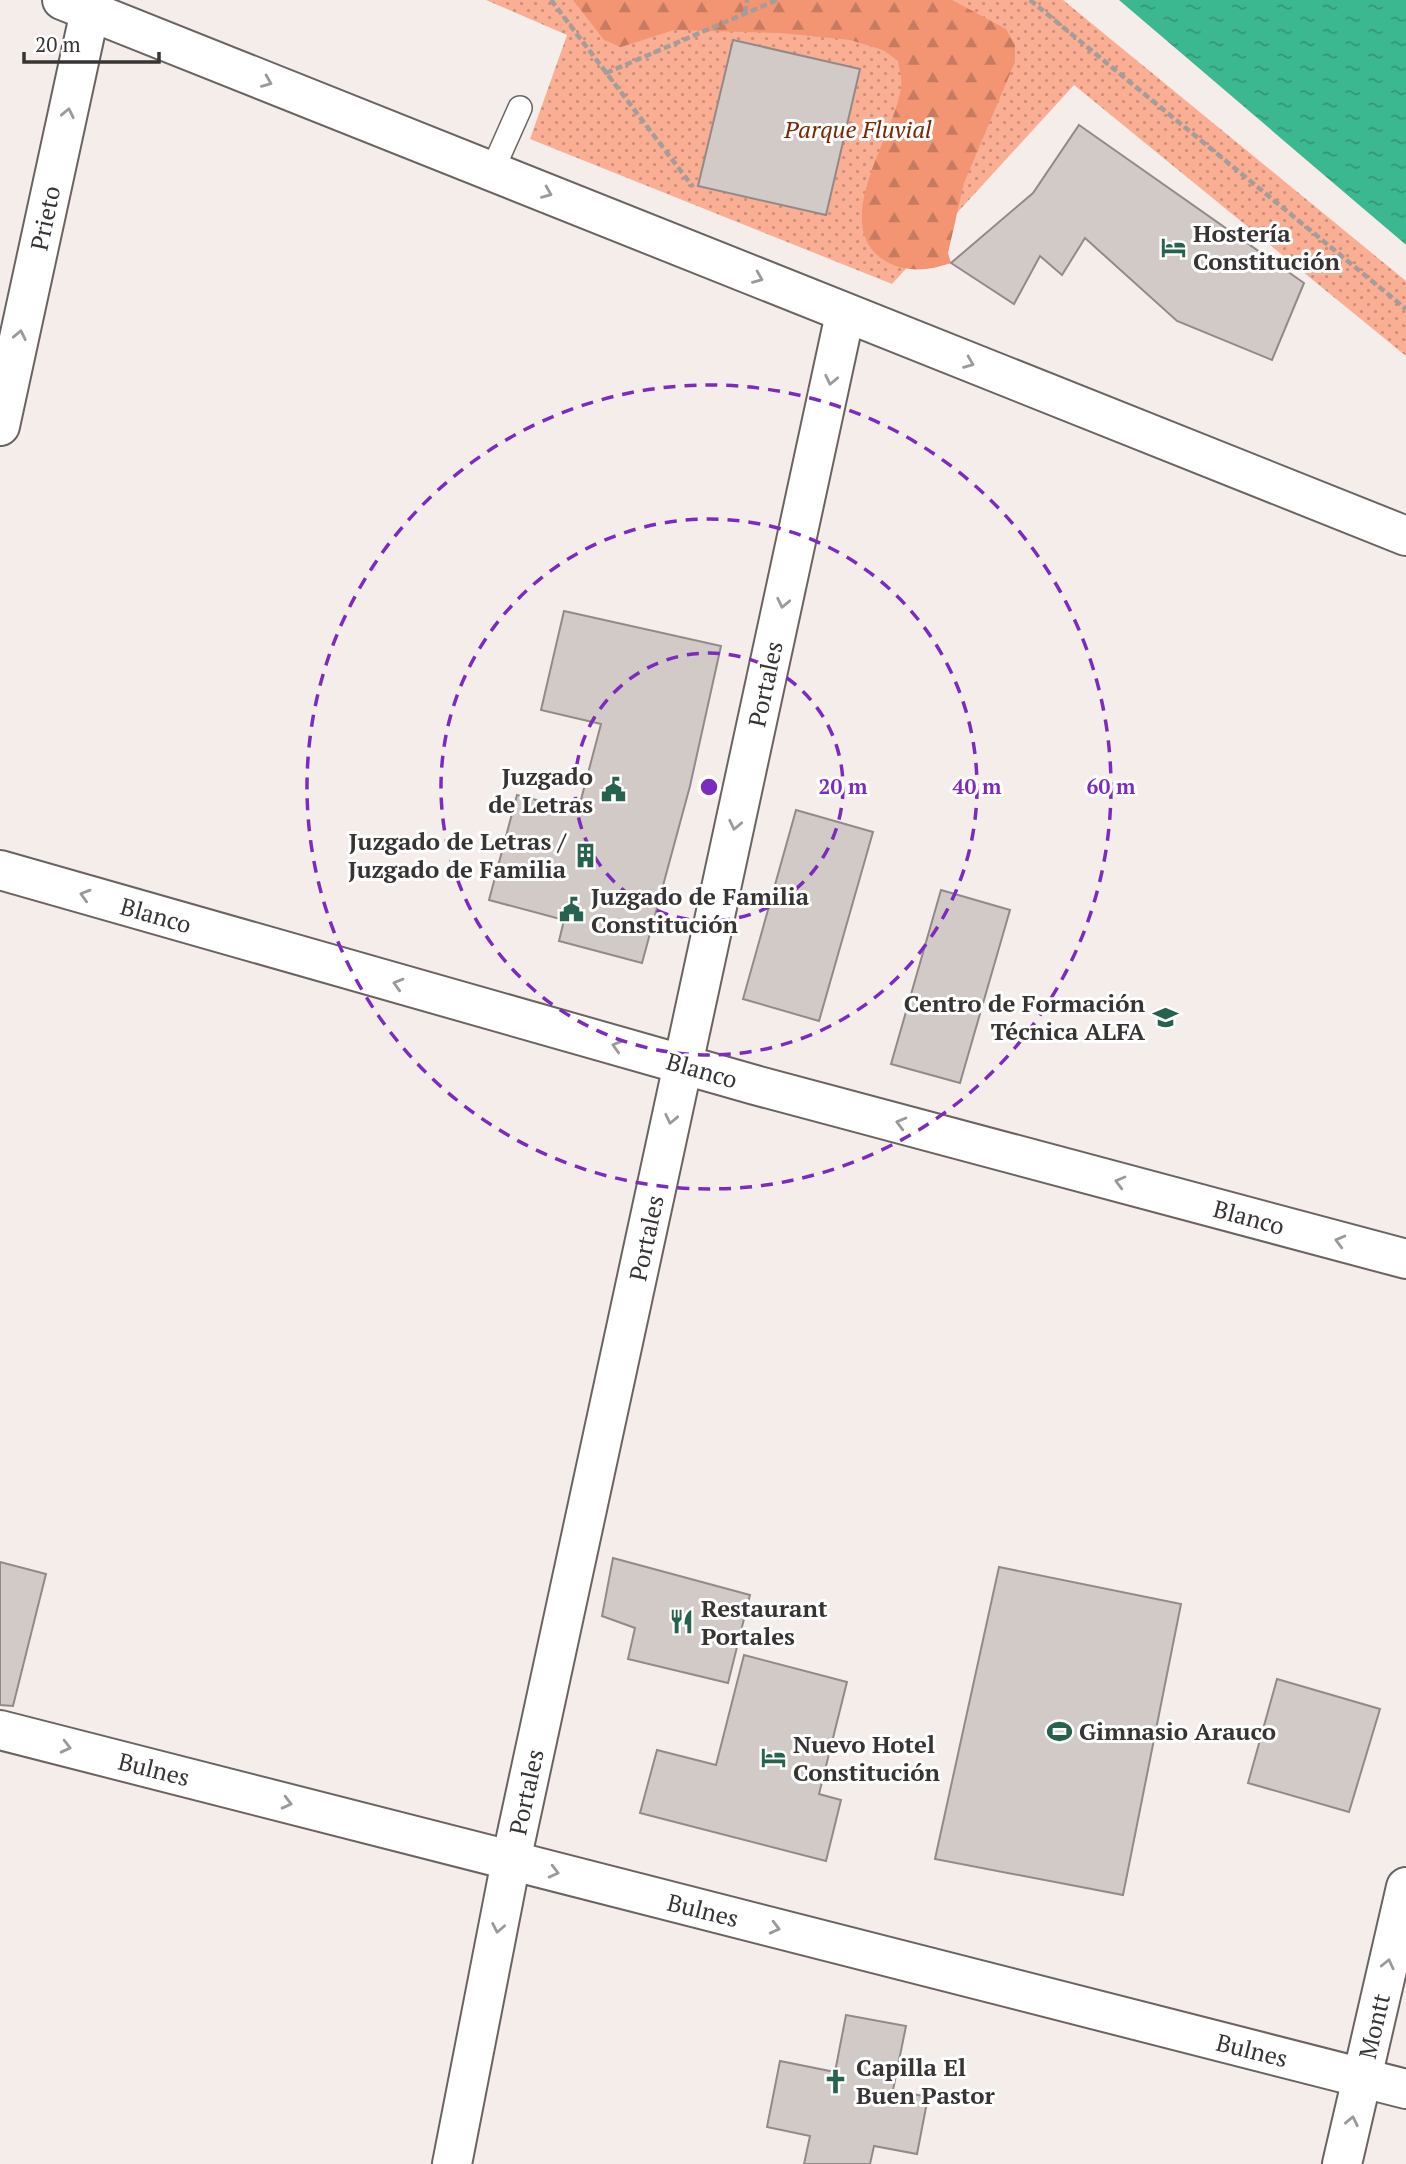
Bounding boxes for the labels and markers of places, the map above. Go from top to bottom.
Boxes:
place label: Hostería Constitución [1193,217,1341,277]
hotel icon: Hostería Constitución [1159,233,1187,261]
place label: Juzgado de Letras [488,760,593,820]
centre of rings [697,775,721,799]
public building icon: Juzgado de Letras [599,776,627,804]
place label: Juzgado de Letras / Juzgado de Familia [348,825,568,885]
building icon: Juzgado de Letras / Juzgado de Familia [572,841,600,869]
place label: Juzgado de Familia Constitución [591,880,810,940]
public building icon: Juzgado de Familia Constitución [557,896,585,924]
place label: Centro de Formación Técnica ALFA [904,987,1146,1047]
school or university icon: Centro de Formación Técnica ALFA [1151,1003,1179,1031]
place label: Restaurant Portales [701,1592,828,1652]
restaurant icon: Restaurant Portales [667,1608,695,1636]
place label: Gimnasio Arauco [1079,1715,1276,1747]
sports icon: Gimnasio Arauco [1045,1717,1073,1745]
place label: Nuevo Hotel Constitución [793,1728,941,1788]
hotel icon: Nuevo Hotel Constitución [759,1744,787,1772]
place label: Capilla El Buen Pastor [856,2051,996,2111]
church icon: Capilla El Buen Pastor [822,2067,850,2095]

